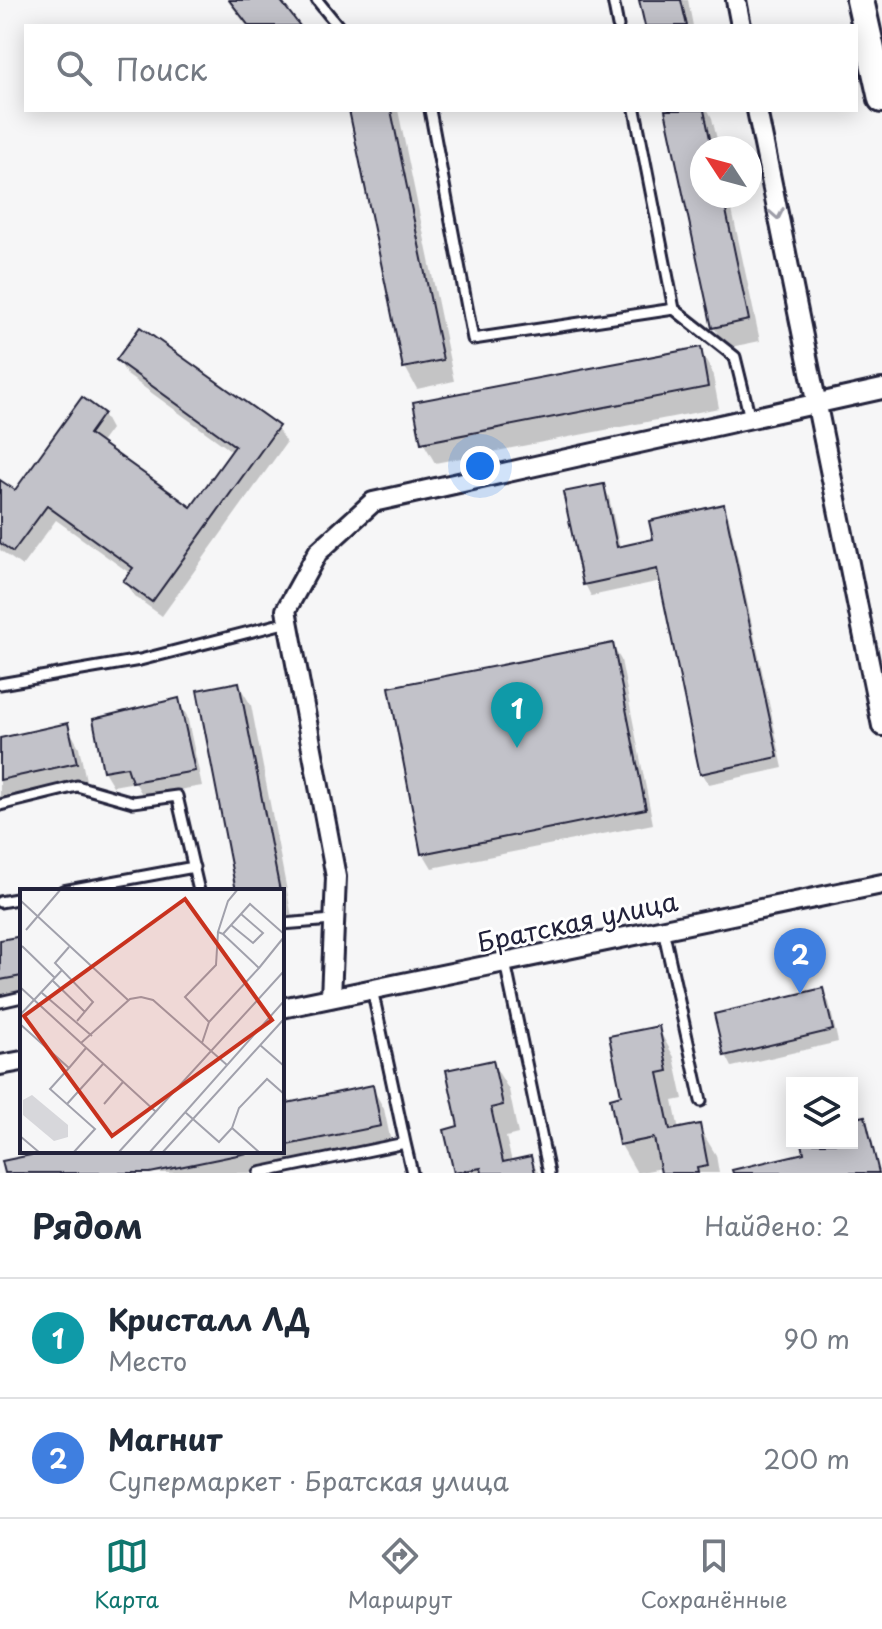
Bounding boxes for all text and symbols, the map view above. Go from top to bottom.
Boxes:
search box [24,24,858,112]
icon: search [52,46,96,90]
text: Поиск [116,46,207,91]
north arrow [690,136,762,208]
one-way arrow [768,207,785,221]
your location [460,446,500,486]
pin: 1 [491,682,543,748]
street label: Братская улица [473,881,682,961]
inset map [20,889,284,1153]
pin: 2 [774,928,826,994]
map controls [786,1077,858,1149]
button: layers [786,1077,858,1149]
text: Рядом [32,1199,143,1251]
text: Найдено: 2 [704,1206,850,1245]
text: Кристалл ЛД [108,1296,310,1341]
text: 1 [52,1319,64,1358]
text: 90 m [783,1319,850,1358]
text: Место [108,1341,187,1380]
text: Магнит [108,1416,222,1461]
text: 2 [49,1439,67,1478]
text: 200 m [763,1439,850,1478]
text: Супермаркет · Братская улица [108,1461,509,1500]
tab: Карта [94,1534,159,1615]
tab: Маршрут [348,1534,452,1615]
tab: Сохранённые [641,1534,788,1615]

